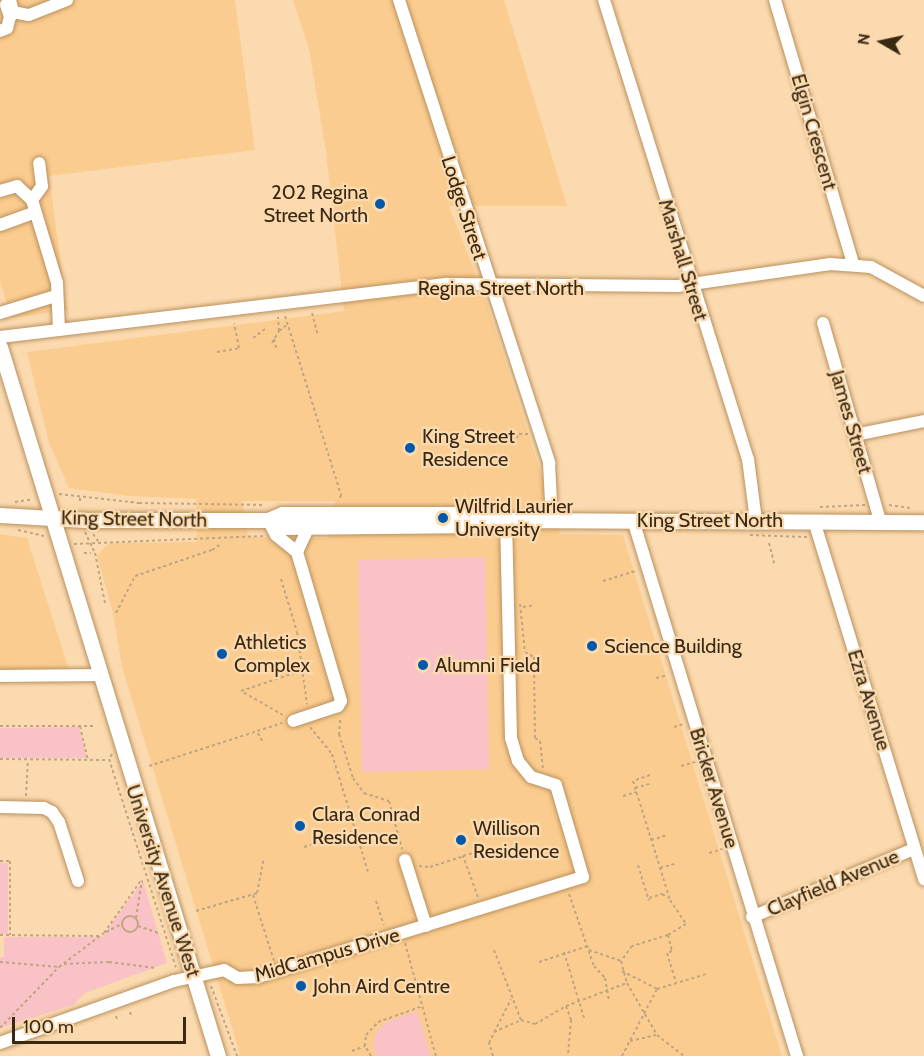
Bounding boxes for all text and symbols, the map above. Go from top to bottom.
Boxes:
north arrow [852,12,912,72]
text: N [853,32,874,46]
street label: Elgin Crescent [786,71,842,193]
street label: Lodge Street [436,153,492,263]
place label: 202 Regina Street North [263,180,368,227]
street label: Marshall Street [653,196,713,324]
marker: 202 Regina Street North [373,197,387,211]
street label: Regina Street North [418,276,584,300]
street label: James Street [825,368,877,476]
place label: King Street Residence [422,424,515,471]
marker: King Street Residence [403,441,417,455]
place label: Wilfrid Laurier University [455,494,573,541]
street label: King Street North [61,506,207,532]
street label: King Street North [637,508,783,532]
marker: Wilfrid Laurier University [436,511,450,525]
place label: Athletics Complex [234,630,310,677]
place label: Science Building [604,634,742,658]
marker: Science Building [585,639,599,653]
marker: Athletics Complex [215,647,229,661]
street label: Ezra Avenue [842,647,896,753]
place label: Alumni Field [435,653,540,677]
marker: Alumni Field [416,658,430,672]
street label: Bricker Avenue [684,725,744,851]
street label: University Avenue West [121,782,205,980]
place label: Clara Conrad Residence [312,802,420,849]
place label: Willison Residence [473,816,559,863]
marker: Clara Conrad Residence [293,819,307,833]
marker: Willison Residence [454,833,468,847]
street label: Clayfield Avenue [763,844,903,922]
street label: MidCampus Drive [252,923,402,987]
place label: John Aird Centre [313,974,450,998]
marker: John Aird Centre [294,979,308,993]
scale bar [15,1005,189,1043]
text: 100 m [23,1016,74,1038]

